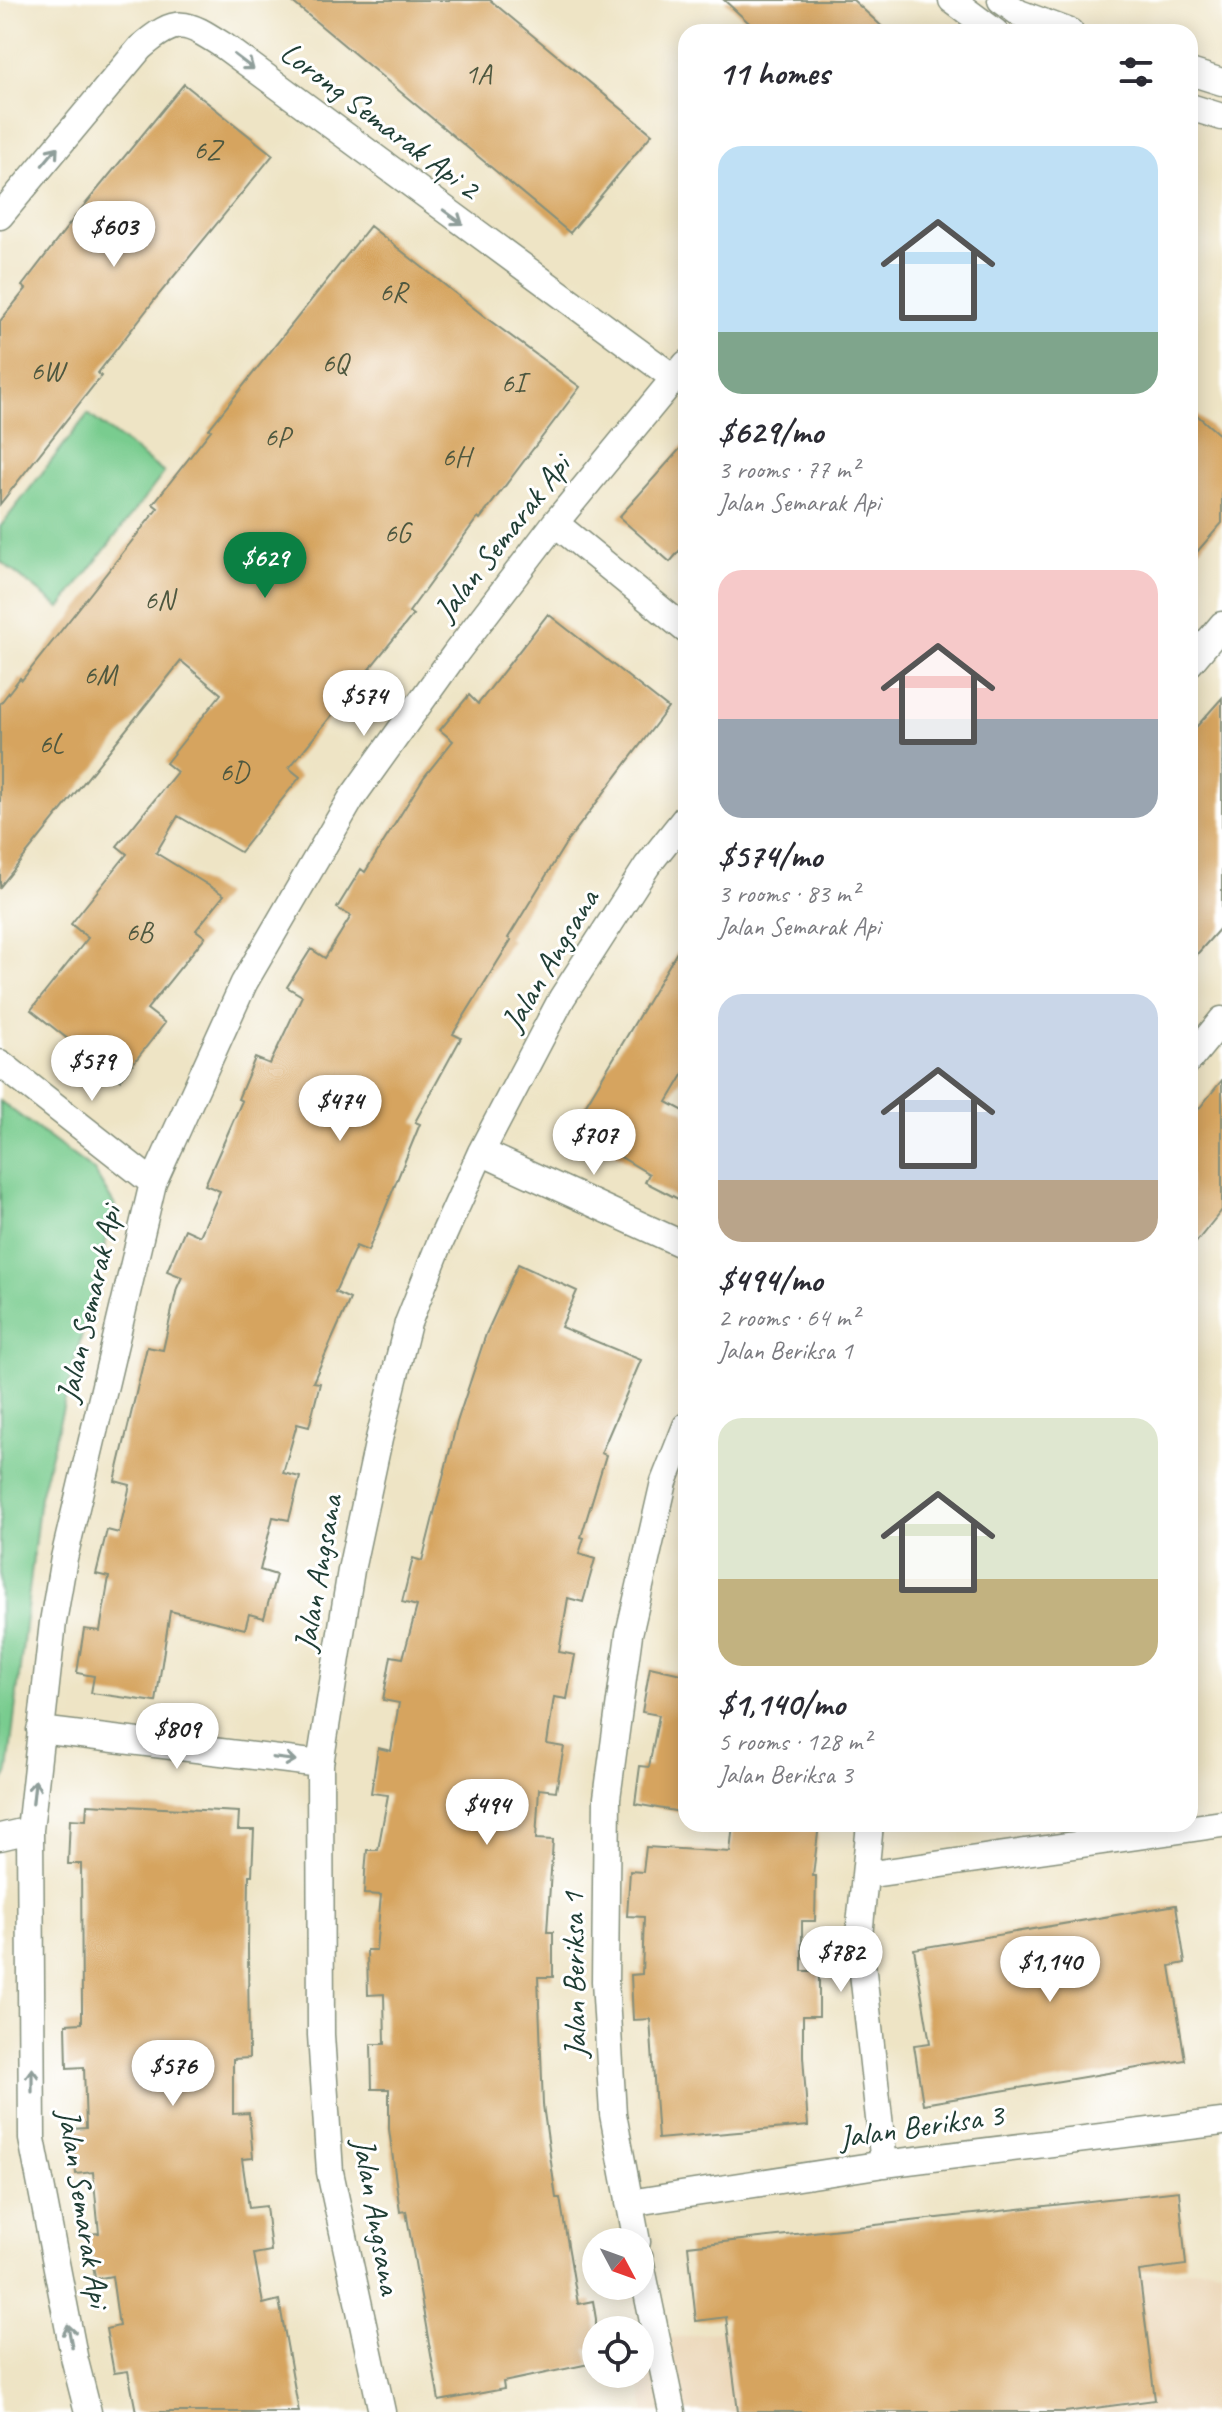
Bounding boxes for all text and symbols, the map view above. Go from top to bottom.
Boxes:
street label: Lorong Semarak Api 2 [272,32,490,210]
icon: filters [1114,50,1158,94]
text: 11 homes [718,51,829,94]
one-way arrow [233,53,254,70]
house number: 1A [465,56,493,91]
house number: 6Z [193,132,225,167]
one-way arrow [41,146,59,167]
icon: home [866,198,1010,342]
pin: $603 [67,201,161,269]
one-way arrow [442,208,463,225]
text: $603 [90,210,138,243]
house number: 6R [379,274,410,309]
house number: 6Q [322,345,351,380]
house number: 6W [31,353,68,388]
house number: 6I [501,365,531,400]
text: $629/mo [718,410,823,453]
house number: 6P [264,419,294,454]
house number: 6H [442,439,474,474]
street label: Jalan Semarak Api [423,444,582,631]
text: 3 rooms · 77 m² [718,453,859,486]
text: Jalan Semarak Api [718,486,880,519]
house number: 6G [384,515,413,550]
pin: $629 [218,532,312,600]
text: $629 [241,541,289,574]
house number: 6N [144,582,178,617]
icon: home [866,622,1010,766]
house number: 6M [84,657,119,692]
pin: $574 [317,670,411,738]
text: $574 [341,679,387,712]
house number: 6L [39,726,64,761]
house number: 6D [220,754,251,789]
text: $574/mo [718,834,822,877]
text: 3 rooms · 83 m² [718,877,859,910]
street label: Jalan Angsana [491,880,609,1040]
text: Jalan Semarak Api [718,910,880,943]
house number: 6B [125,914,155,949]
pin: $579 [45,1035,139,1103]
text: $579 [69,1044,115,1077]
icon: home [866,1046,1010,1190]
pin: $474 [293,1075,387,1143]
text: $474 [317,1084,363,1117]
pin: $707 [547,1109,641,1177]
text: $707 [571,1118,617,1151]
street label: Jalan Semarak Api [46,1198,132,1408]
text: $494/mo [718,1258,822,1301]
text: 2 rooms · 64 m² [718,1301,859,1334]
text: Jalan Beriksa 1 [718,1334,853,1367]
icon: home [866,1470,1010,1614]
street label: Jalan Angsana [284,1490,352,1656]
text: $1,140/mo [718,1682,845,1725]
pin: $809 [130,1703,224,1771]
text: $809 [154,1712,200,1745]
text: 5 rooms · 128 m² [718,1725,870,1758]
one-way arrow [271,1752,297,1767]
text: Jalan Beriksa 3 [718,1758,853,1791]
one-way arrow [27,1779,42,1806]
pin: $494 [440,1779,534,1847]
text: $494 [464,1788,510,1821]
street label: Jalan Beriksa 1 [552,1890,596,2060]
pin: $782 [794,1926,888,1994]
text: $782 [818,1935,864,1968]
pin: $1,140 [985,1936,1115,2004]
text: $1,140 [1018,1945,1082,1978]
pin: $576 [126,2040,220,2108]
text: $576 [150,2049,196,2082]
one-way arrow [24,2067,40,2094]
street label: Jalan Beriksa 3 [834,2094,1008,2158]
street label: Jalan Semarak Api [48,2104,120,2314]
street label: Jalan Angsana [343,2133,411,2299]
north arrow [582,2228,654,2300]
map controls [582,2228,654,2388]
button: locate [582,2316,654,2388]
one-way arrow [62,2324,77,2349]

